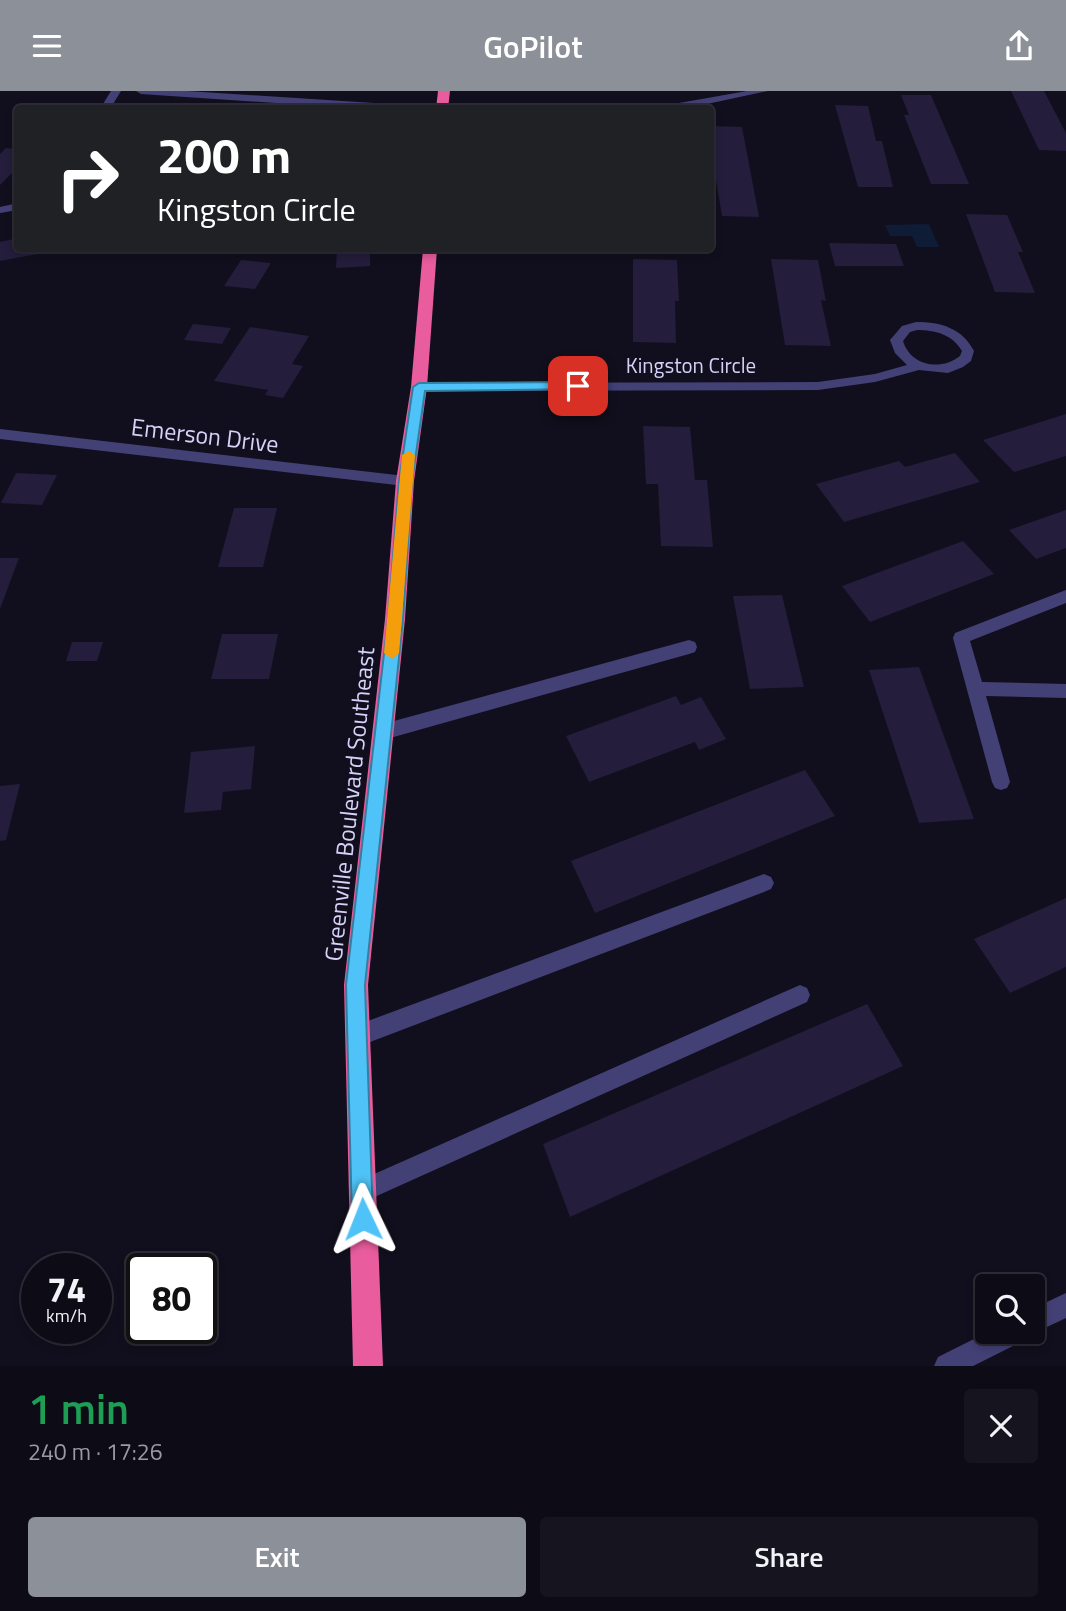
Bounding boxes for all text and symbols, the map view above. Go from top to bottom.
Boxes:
text: GoPilot [483,22,583,70]
icon: menu [28,27,66,65]
icon: share [1000,27,1038,65]
text: 200 m [157,117,291,192]
icon: right [42,133,133,224]
text: Kingston Circle [157,185,356,233]
street label: Kingston Circle [626,349,756,381]
pin [548,356,608,416]
icon: arrive [559,367,597,405]
street label: Emerson Drive [129,408,281,462]
street label: Greenville Boulevard Southeast [315,645,383,963]
position arrow [326,1182,400,1256]
speed limit sign: 80 [126,1253,217,1344]
text: 74 [47,1262,86,1316]
map controls [975,1274,1045,1344]
button: search [975,1274,1045,1344]
text: km/h [46,1302,87,1329]
text: 1 min [28,1376,129,1440]
button: close [964,1389,1038,1463]
text: 240 m · 17:26 [28,1434,163,1469]
button: Exit [28,1517,526,1597]
button: Share [540,1517,1038,1597]

